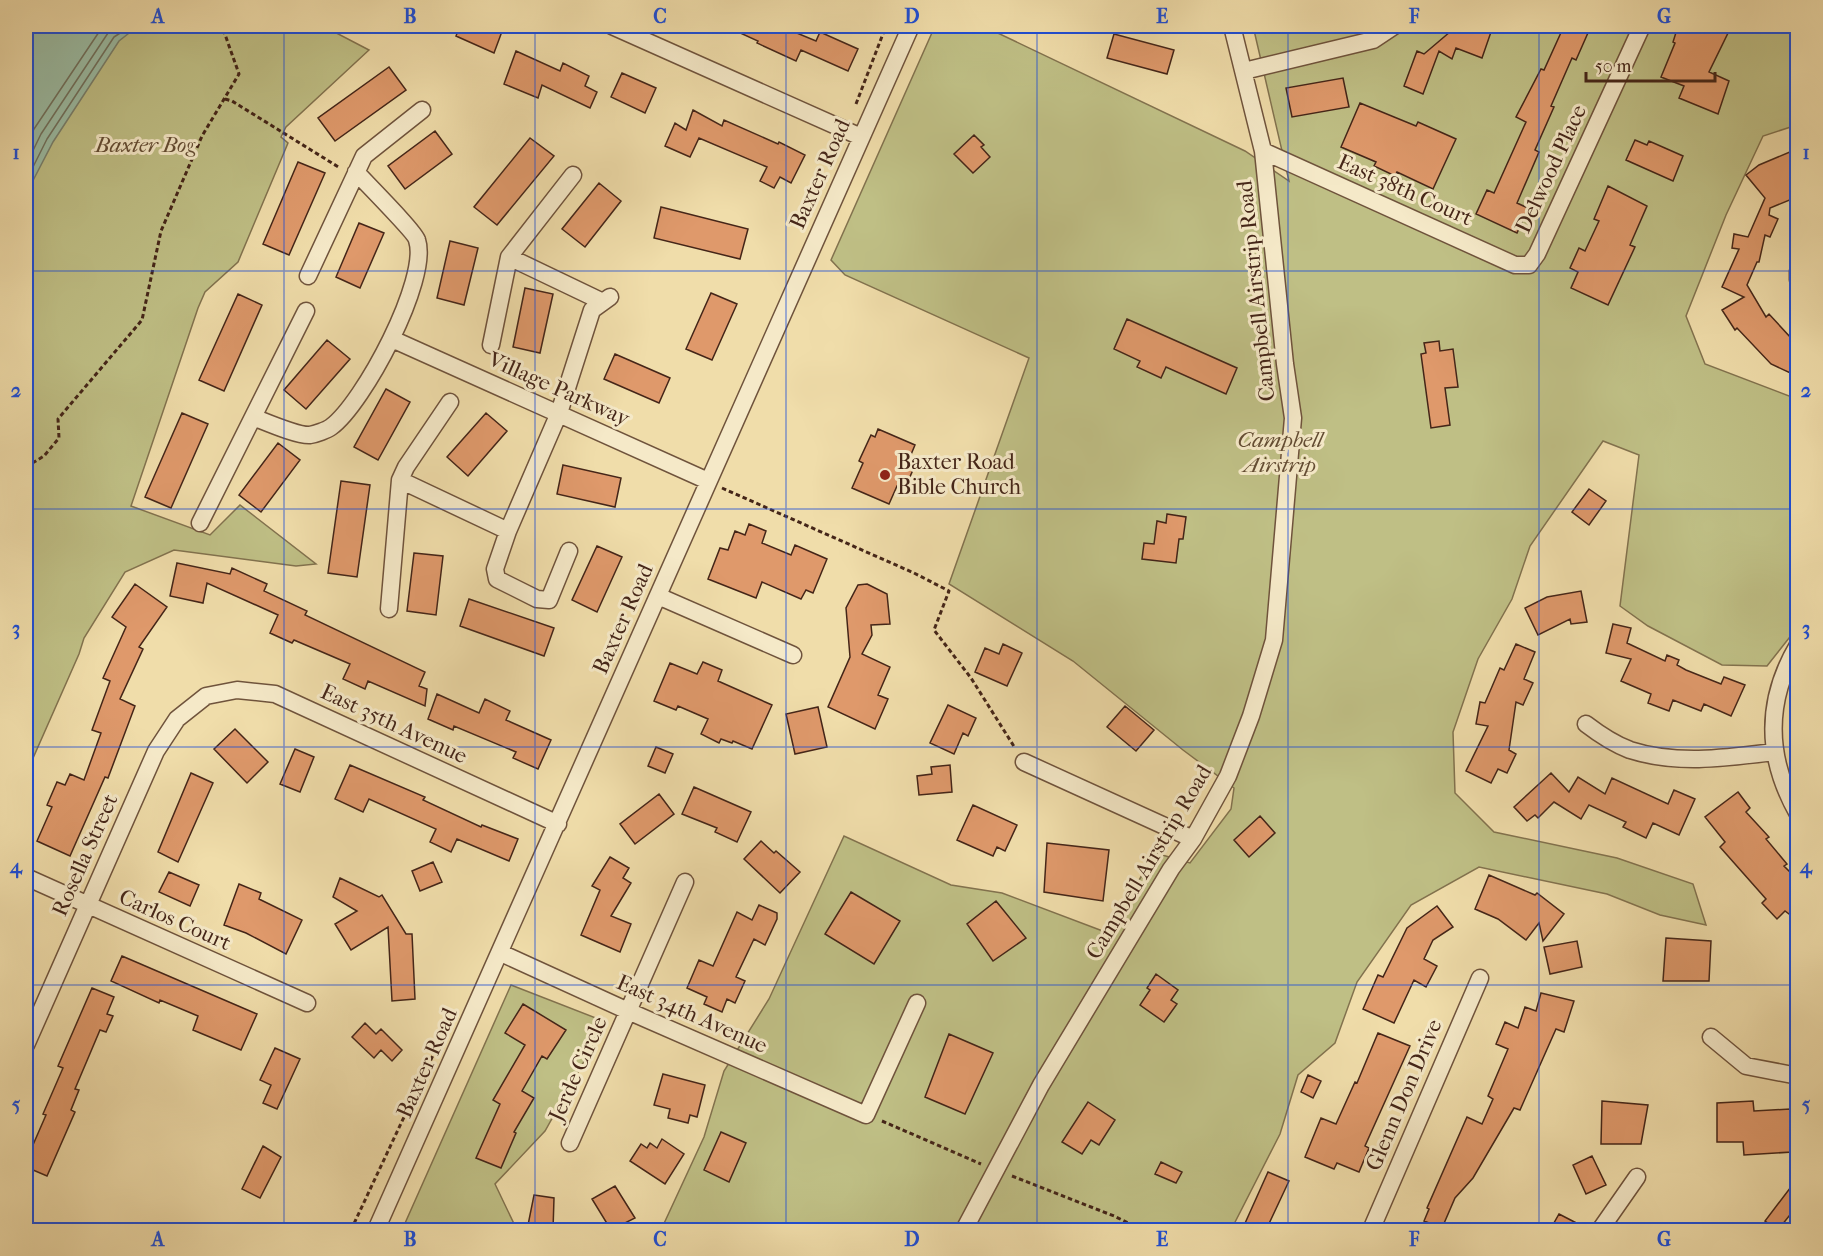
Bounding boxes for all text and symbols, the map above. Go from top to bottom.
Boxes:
text: A [150,5,166,28]
text: B [403,5,417,28]
text: C [653,5,667,28]
text: D [904,5,920,28]
text: E [1156,5,1168,28]
text: F [1408,5,1420,28]
text: G [1657,5,1671,28]
scale bar [1586,45,1715,83]
text: 50 m [1595,56,1632,77]
street label: Delwood Place [1510,101,1592,237]
street label: Baxter Road [784,114,856,233]
park label: Baxter Bog [94,132,195,158]
text: 1 [12,141,20,164]
text: 1 [1802,141,1810,164]
street label: East 38th Court [1334,149,1477,231]
street label: Campbell Airstrip Road [1231,178,1281,403]
street label: Village Parkway [483,346,635,432]
text: 2 [11,379,21,402]
text: 2 [1801,379,1811,402]
park label: Campbell Airstrip [1237,427,1325,478]
place label: Baxter Road Bible Church [897,449,1022,500]
marker: Baxter Road Bible Church [878,468,892,482]
street label: Baxter Road [587,559,659,678]
text: 3 [12,617,20,640]
text: 3 [1802,617,1810,640]
street label: East 35th Avenue [317,679,472,769]
street label: Campbell Airstrip Road [1081,759,1218,964]
street label: Rosella Street [47,790,124,920]
text: 4 [9,855,23,879]
text: 4 [1799,855,1813,879]
street label: Carlos Court [115,884,235,956]
street label: East 34th Avenue [613,969,771,1059]
street label: Baxter Road [391,1003,463,1122]
street label: Jerde Circle [542,1012,613,1127]
street label: Glenn Don Drive [1360,1015,1448,1174]
text: 5 [12,1093,21,1116]
text: 5 [1802,1093,1811,1116]
text: A [150,1228,166,1251]
text: B [403,1228,417,1251]
text: C [653,1228,667,1251]
text: D [904,1228,920,1251]
text: E [1156,1228,1168,1251]
text: F [1408,1228,1420,1251]
text: G [1657,1228,1671,1251]

